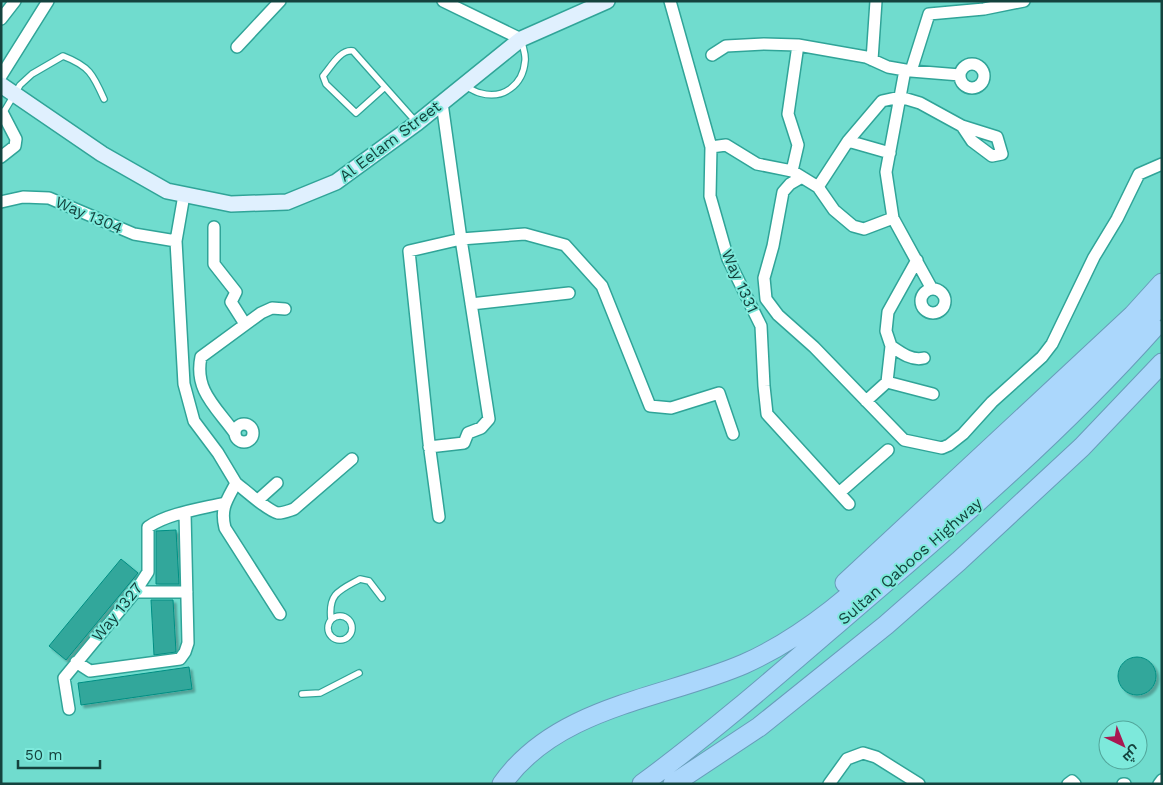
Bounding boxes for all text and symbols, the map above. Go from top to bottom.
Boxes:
street label: Al Eelam Street [335,96,445,185]
street label: Way 1304 [52,192,126,238]
street label: Way 1331 [718,246,762,316]
street label: Sultan Qaboos Highway [834,493,986,629]
street label: Way 1327 [88,579,146,645]
north arrow [1098,720,1148,770]
scale bar [18,738,100,770]
text: ش [1119,742,1144,767]
text: 50 m [25,746,62,764]

